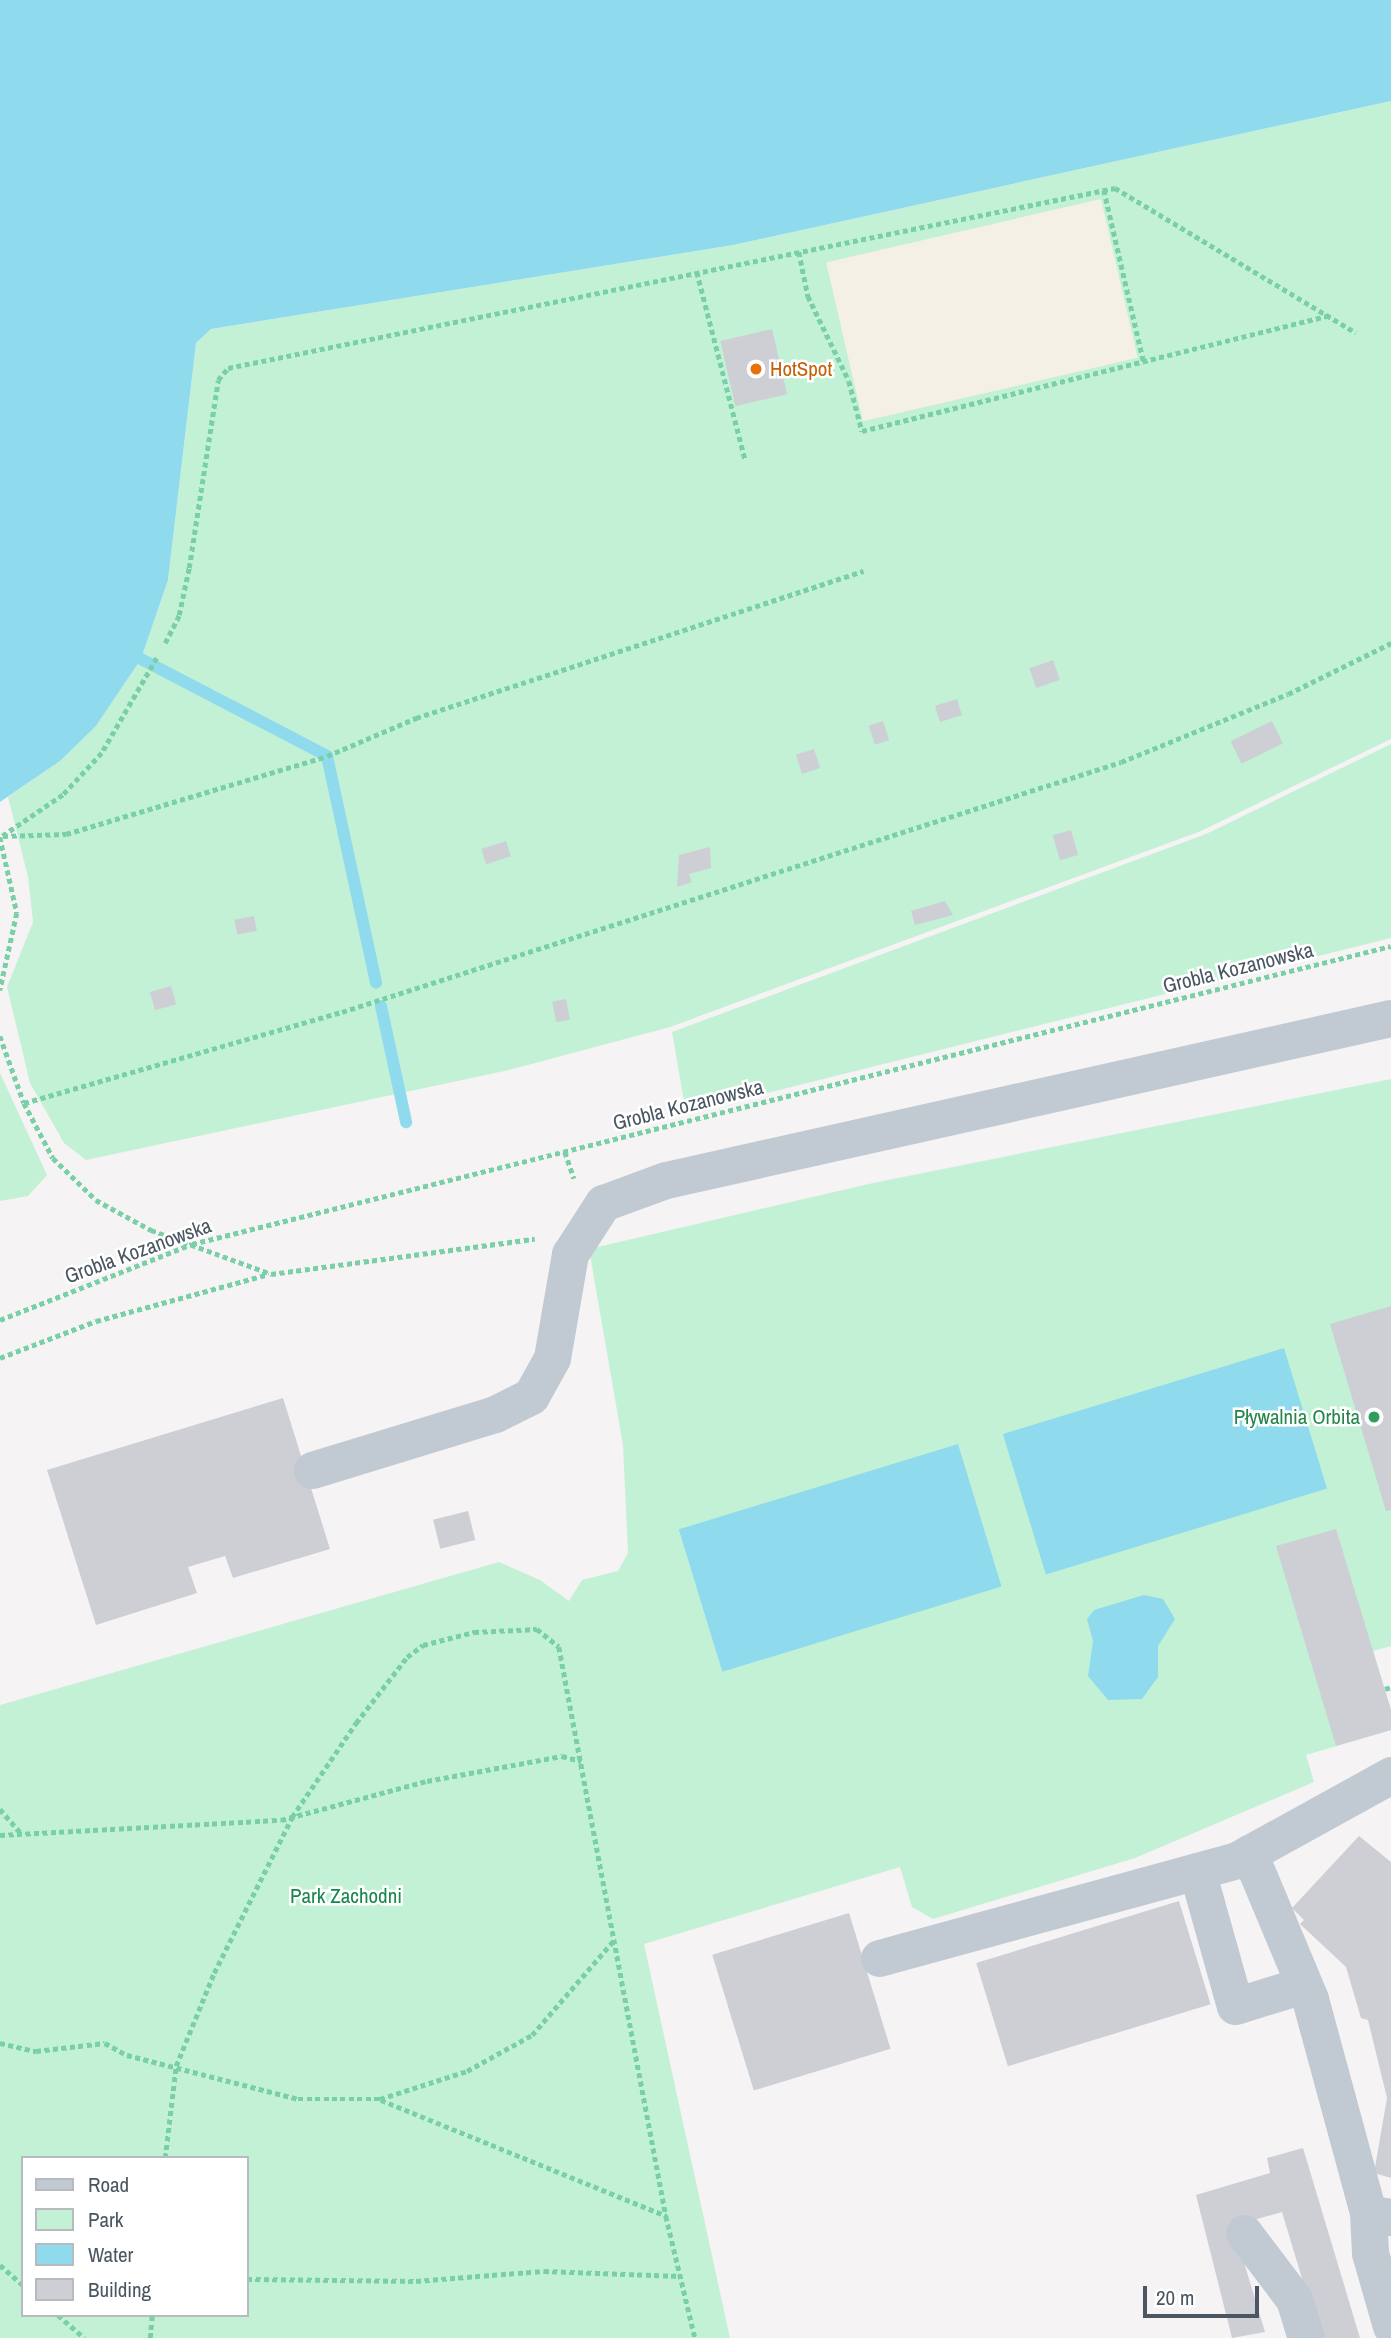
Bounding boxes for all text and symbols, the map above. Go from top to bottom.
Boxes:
place label: HotSpot [770,356,832,382]
marker: HotSpot [748,361,764,377]
street label: Grobla Kozanowska [1160,937,1316,999]
street label: Grobla Kozanowska [610,1074,766,1136]
street label: Grobla Kozanowska [61,1213,215,1289]
place label: Pływalnia Orbita [1234,1404,1360,1430]
marker: Pływalnia Orbita [1366,1409,1382,1425]
park label: Park Zachodni [290,1883,402,1909]
legend [21,2156,248,2317]
text: Road [88,2170,129,2199]
text: Park [88,2205,123,2234]
text: Water [88,2240,133,2269]
scale bar [1146,2272,1262,2316]
text: Building [88,2275,151,2304]
text: 20 m [1156,2283,1194,2312]

